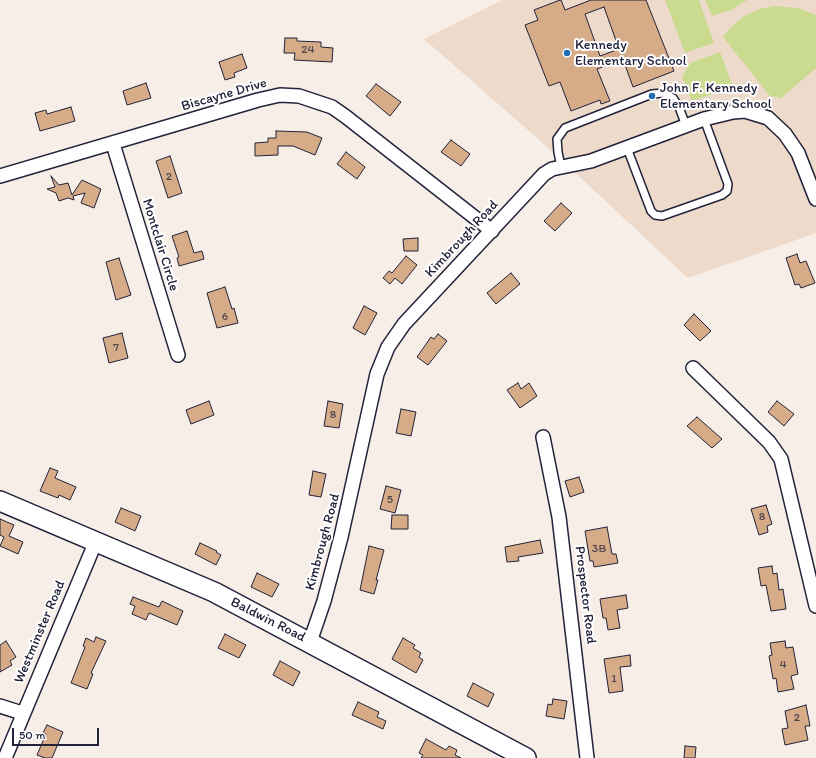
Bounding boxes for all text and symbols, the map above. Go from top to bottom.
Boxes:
place label: Kennedy Elementary School [575,37,687,70]
house number: 24 [301,43,315,57]
marker: Kennedy Elementary School [562,48,572,58]
street label: Biscayne Drive [179,75,269,115]
place label: John F. Kennedy Elementary School [660,80,772,112]
marker: John F. Kennedy Elementary School [647,91,657,101]
house number: 2 [166,170,172,184]
street label: Montclair Circle [138,197,182,293]
street label: Kimbrough Road [422,197,502,281]
house number: 6 [222,310,228,324]
house number: 7 [113,341,119,355]
house number: 8 [330,408,336,422]
street label: Kimbrough Road [302,492,344,592]
house number: 5 [387,493,393,507]
house number: 8 [759,510,765,524]
house number: 3B [592,542,606,556]
street label: Prospector Road [571,545,599,645]
street label: Westminster Road [11,578,69,686]
street label: Baldwin Road [228,594,308,646]
house number: 4 [779,658,787,672]
house number: 1 [611,672,617,686]
house number: 2 [794,711,800,725]
scale bar [14,720,101,746]
text: 50 m [19,728,45,742]

